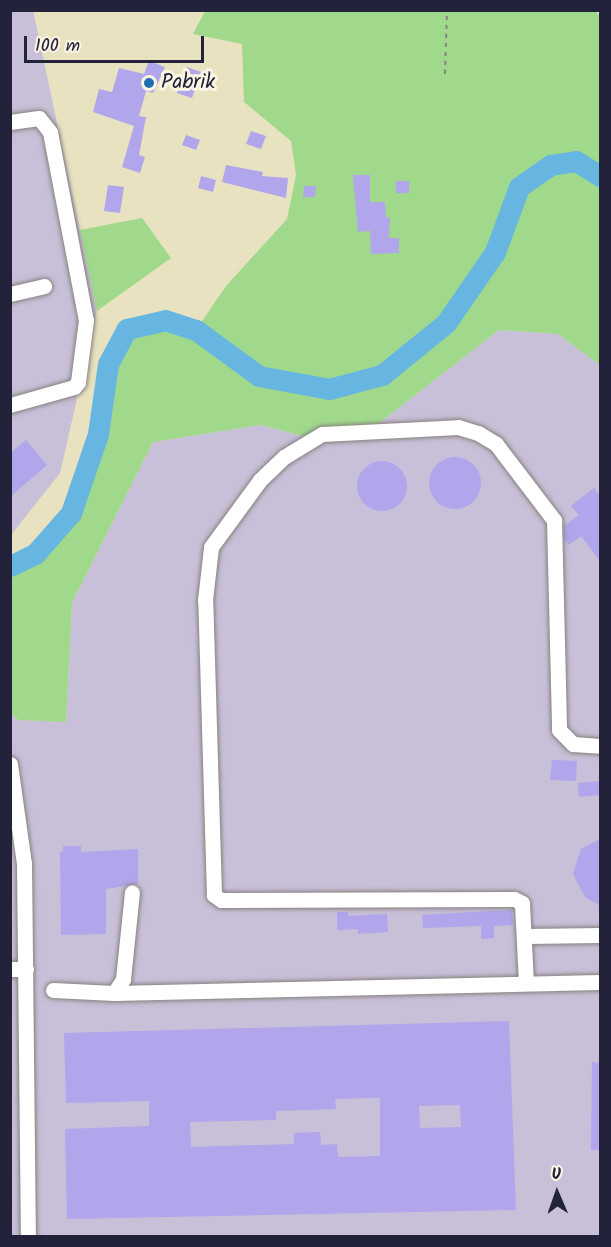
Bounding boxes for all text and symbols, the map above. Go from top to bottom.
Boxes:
scale bar [27,24,207,62]
text: 100 m [35,32,80,61]
place label: Pabrik [161,70,215,96]
marker: Pabrik [142,76,156,90]
text: U [551,1162,562,1187]
north arrow [527,1163,587,1223]

